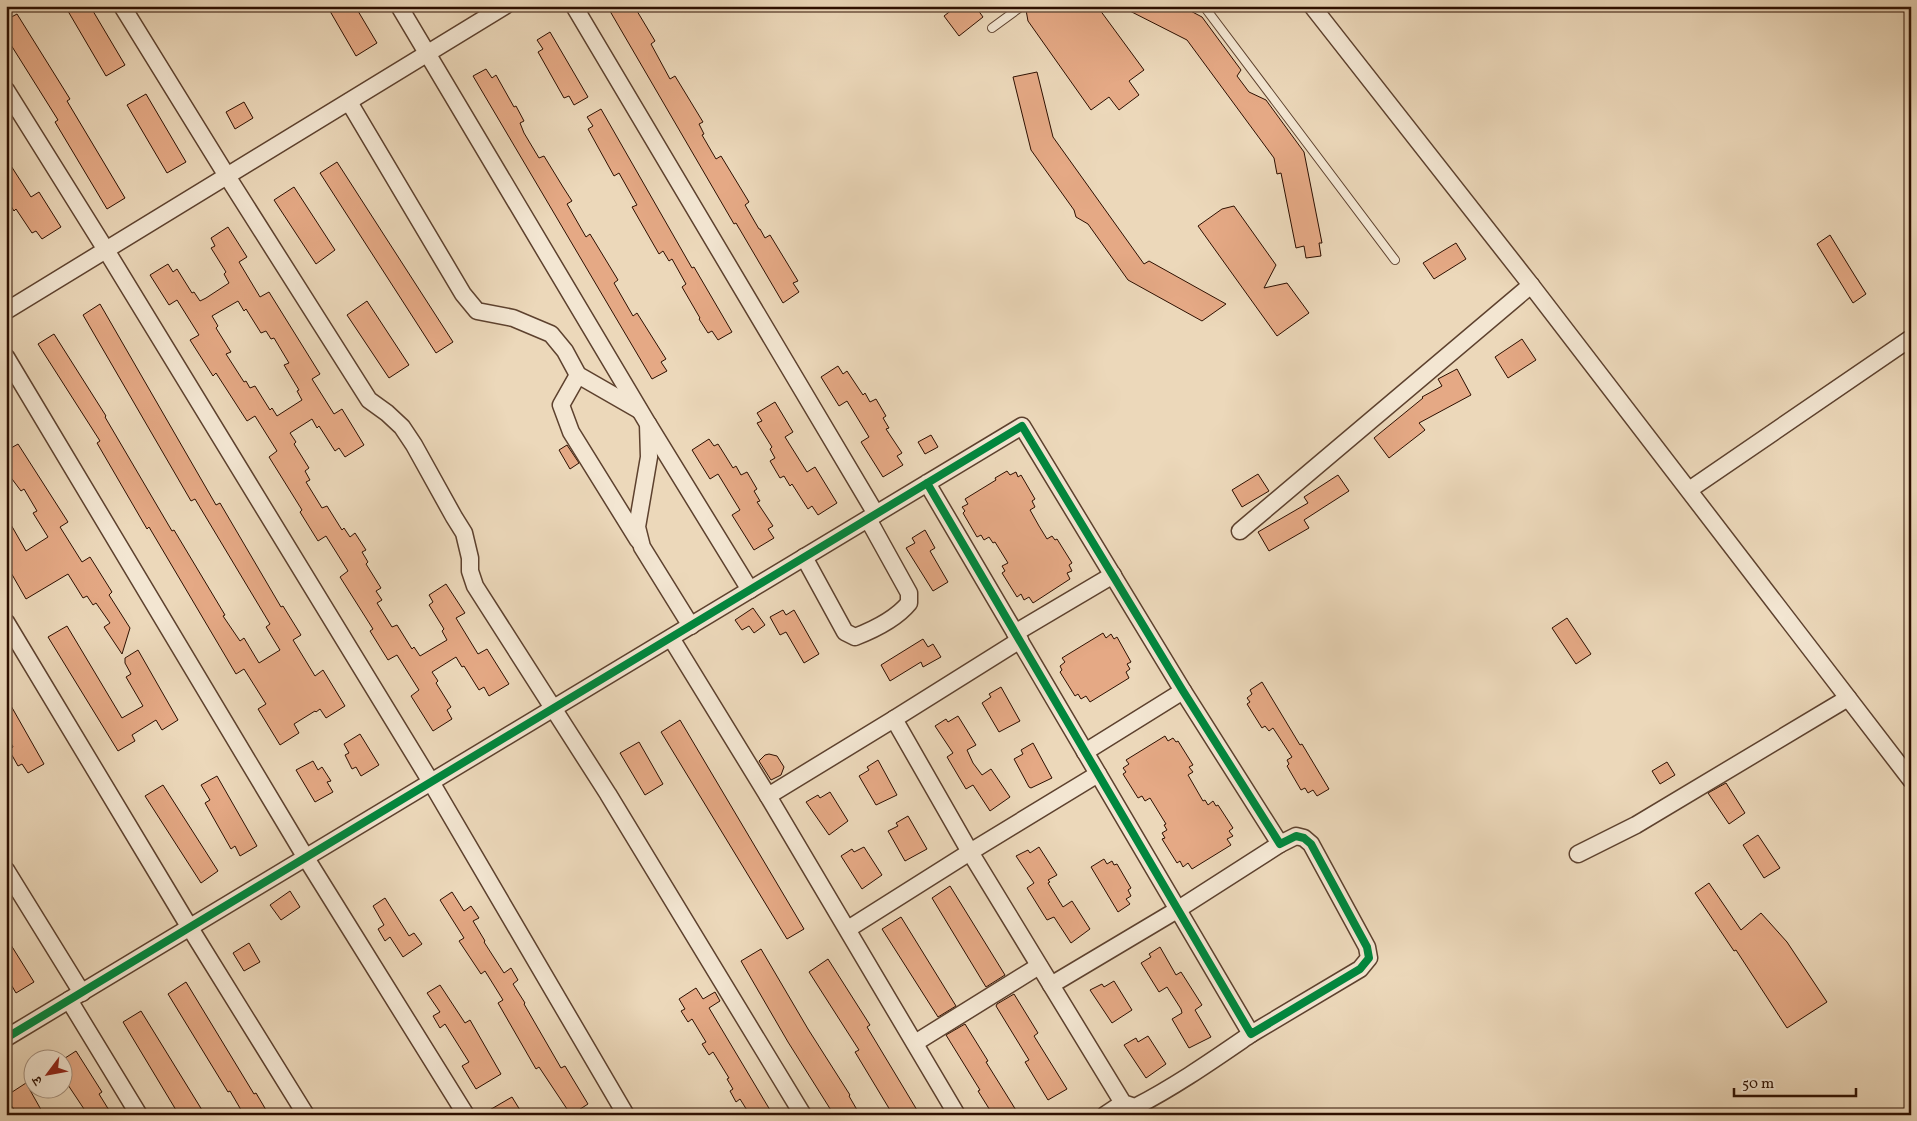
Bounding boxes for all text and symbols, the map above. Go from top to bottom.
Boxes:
north arrow [22,1048,72,1098]
scale bar [1734,1066,1857,1098]
text: उ [28,1071,49,1089]
text: 50 m [1742,1074,1774,1095]

